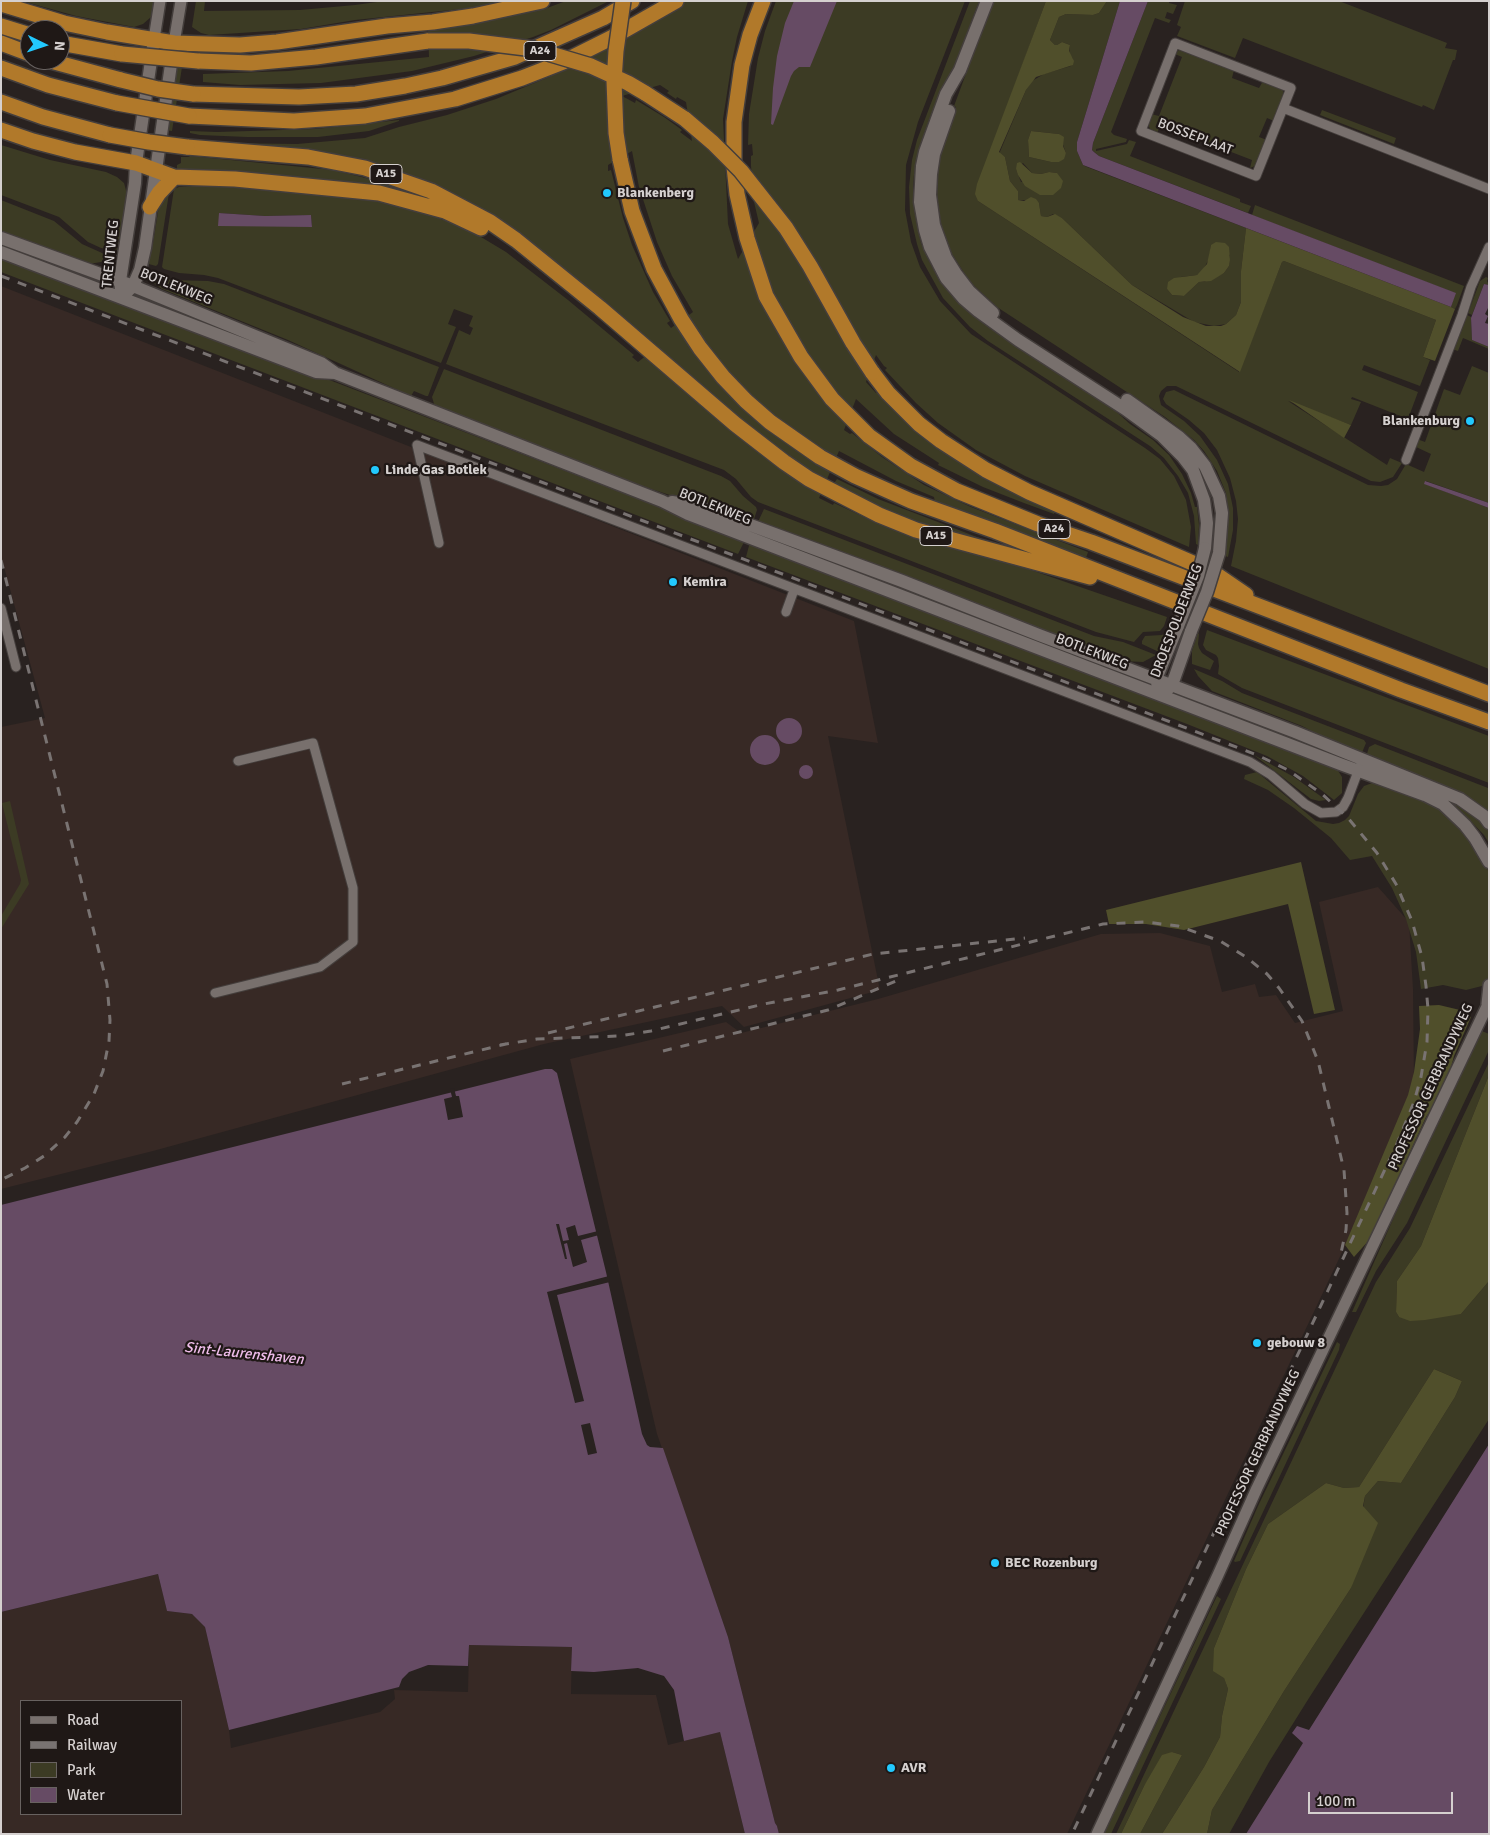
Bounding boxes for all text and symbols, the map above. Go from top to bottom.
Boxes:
north arrow [20,20,70,70]
text: N [51,41,68,51]
road number: A24 [524,41,556,60]
street label: BOSSEPLAAT [1155,115,1235,159]
road number: A15 [370,164,402,183]
place label: Blankenberg [617,185,694,201]
marker: Blankenberg [601,187,613,199]
street label: TRENTWEG [99,219,123,289]
street label: BOTLEKWEG [137,265,215,309]
place label: Blankenburg [1382,413,1460,429]
marker: Blankenburg [1464,415,1476,427]
place label: Linde Gas Botlek [385,462,487,478]
marker: Linde Gas Botlek [369,464,381,476]
street label: BOTLEKWEG [676,485,754,529]
road number: A24 [1038,520,1070,538]
road number: A15 [920,526,952,546]
street label: DROESPOLDERWEG [1148,562,1206,680]
place label: Kemira [683,574,727,590]
marker: Kemira [667,576,679,588]
street label: BOTLEKWEG [1053,630,1131,674]
street label: PROFESSOR GERBRANDYWEG [1385,1001,1477,1173]
place label: gebouw 8 [1267,1335,1325,1351]
marker: gebouw 8 [1251,1337,1263,1349]
water label: Sint-Laurenshaven [183,1339,305,1369]
street label: PROFESSOR GERBRANDYWEG [1212,1367,1304,1539]
place label: BEC Rozenburg [1005,1555,1098,1571]
marker: BEC Rozenburg [989,1557,1001,1569]
legend [20,1700,182,1815]
text: Road [67,1711,99,1729]
text: Railway [67,1736,117,1754]
place label: AVR [901,1760,926,1776]
text: Park [67,1761,96,1779]
marker: AVR [885,1762,897,1774]
scale bar [1310,1782,1455,1814]
text: Water [67,1786,105,1804]
text: 100 m [1316,1792,1356,1810]

